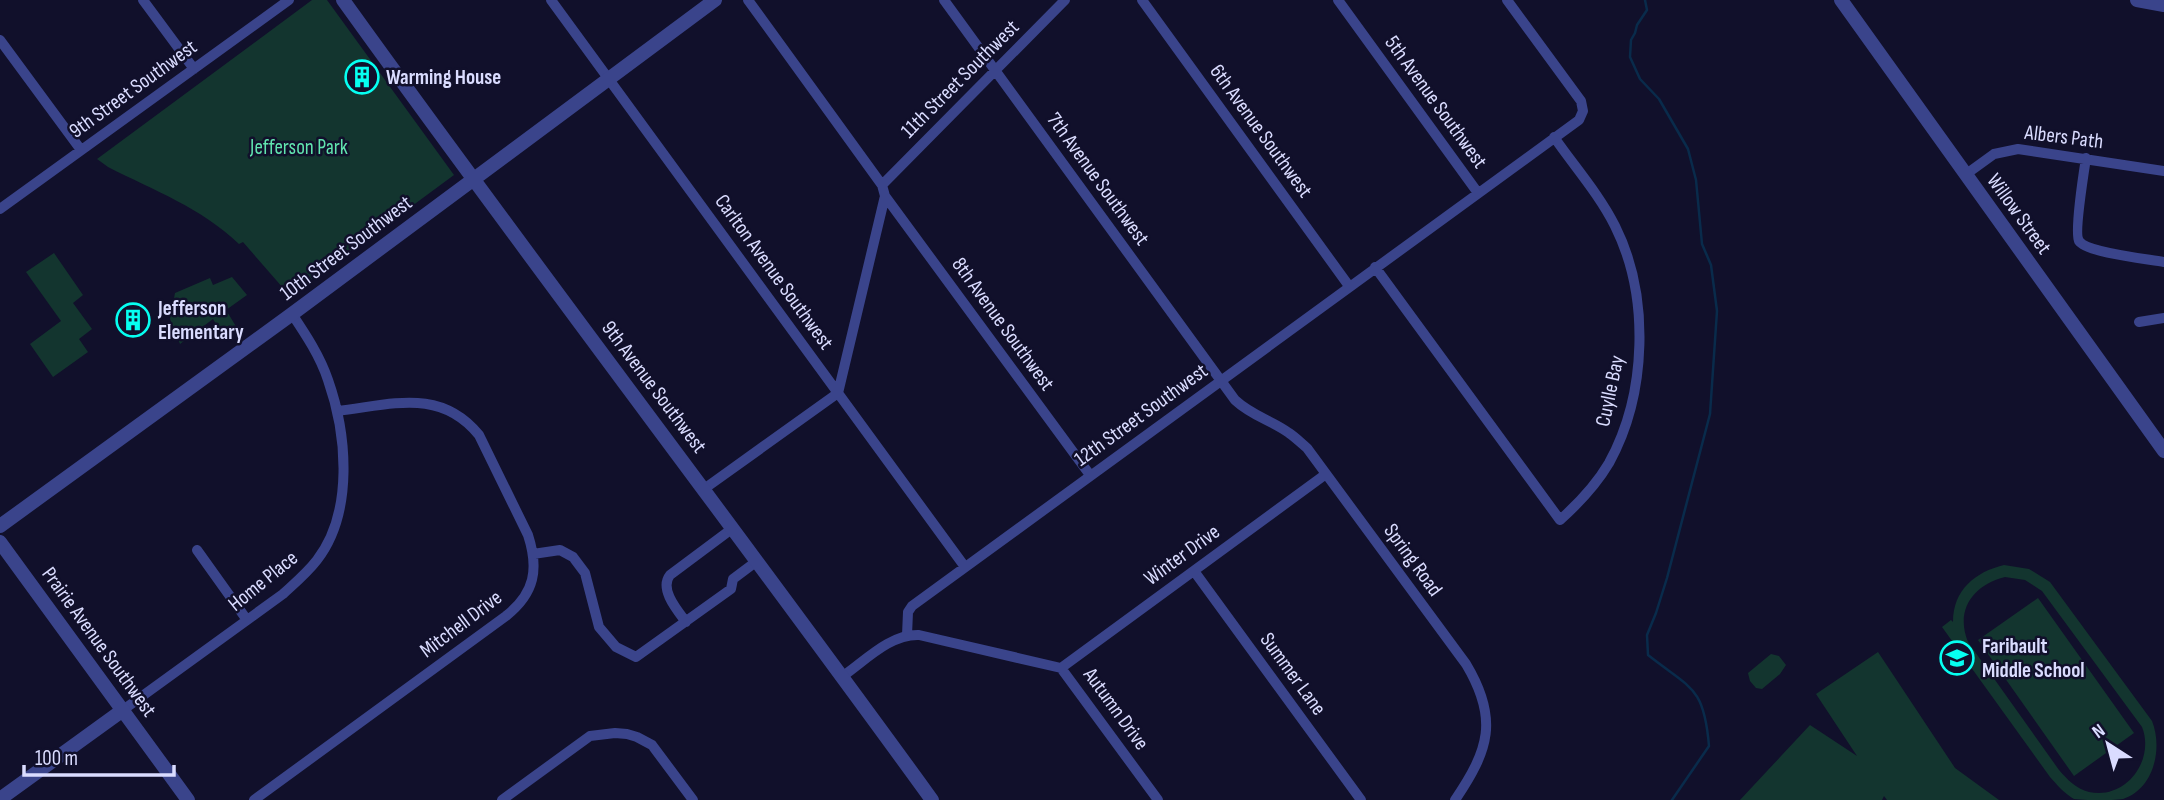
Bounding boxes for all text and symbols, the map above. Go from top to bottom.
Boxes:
street label: 11th Street Southwest [896,15,1024,143]
street label: 5th Avenue Southwest [1380,31,1492,173]
street label: 9th Street Southwest [64,34,202,144]
building icon: Warming House [343,58,381,96]
street label: 6th Avenue Southwest [1204,60,1318,202]
place label: Warming House [386,65,501,90]
street label: 7th Avenue Southwest [1041,108,1155,250]
street label: Albers Path [2022,120,2105,154]
park label: Jefferson Park [249,135,348,160]
street label: Willow Street [1981,169,2057,259]
street label: 10th Street Southwest [275,190,417,306]
street label: Carlton Avenue Southwest [709,190,839,354]
street label: 8th Avenue Southwest [946,253,1060,395]
place label: Jefferson Elementary [157,296,244,345]
building icon: Jefferson Elementary [114,301,152,339]
street label: 9th Avenue Southwest [596,316,712,458]
street label: Cuylle Bay [1590,353,1630,429]
street label: 12th Street Southwest [1070,358,1212,472]
street label: Winter Drive [1139,519,1225,591]
street label: Spring Road [1378,519,1448,601]
street label: Home Place [223,545,303,617]
street label: Prairie Avenue Southwest [36,562,162,722]
street label: Mitchell Drive [415,585,507,663]
street label: Summer Lane [1255,628,1331,720]
place label: Faribault Middle School [1982,634,2085,683]
school or university icon: Faribault Middle School [1938,639,1976,677]
street label: Autumn Drive [1077,662,1154,755]
north arrow [2073,709,2143,779]
text: N [2088,719,2110,744]
scale bar [24,734,175,778]
text: 100 m [35,746,78,771]

